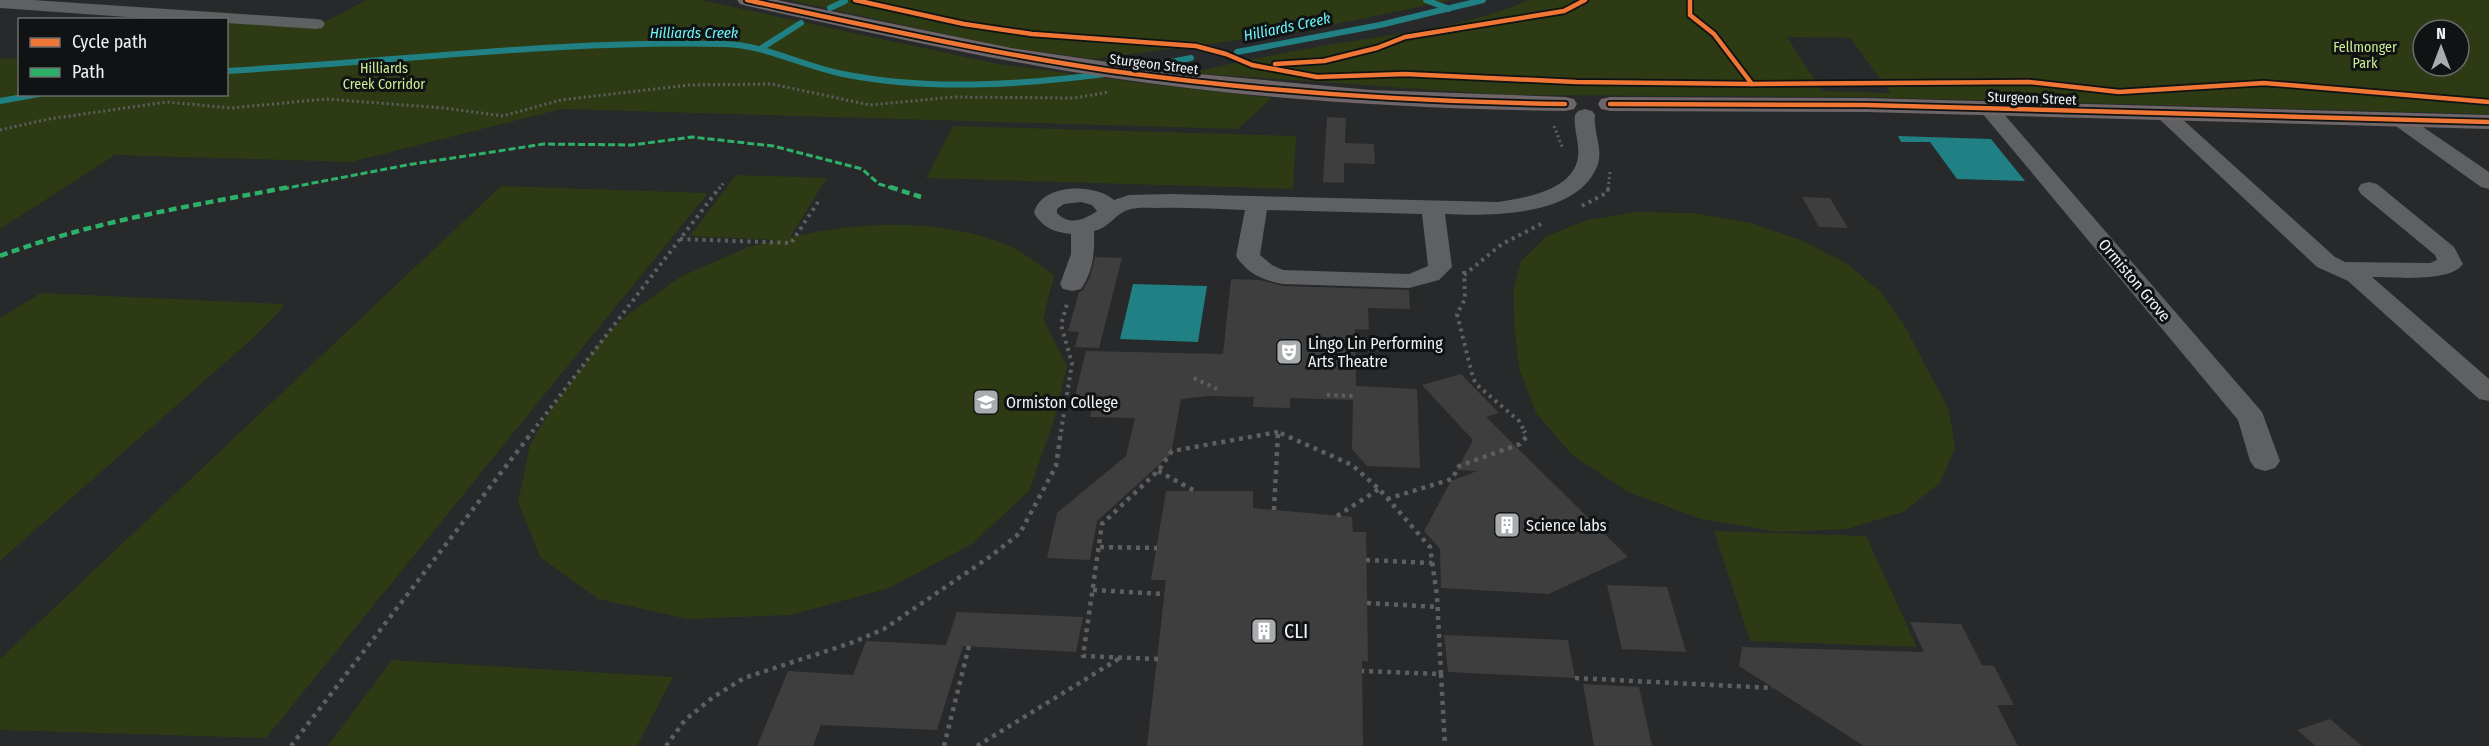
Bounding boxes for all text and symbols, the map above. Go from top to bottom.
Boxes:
water label: Hilliards Creek [1242,9,1333,45]
legend [18,18,228,96]
north arrow [2411,18,2471,78]
water label: Hilliards Creek [650,24,739,42]
text: N [2436,24,2446,43]
text: Cycle path [72,31,147,53]
park label: Fellmonger Park [2333,39,2397,72]
street label: Sturgeon Street [1109,51,1200,78]
park label: Hilliards Creek Corridor [343,60,425,93]
text: Path [72,61,105,83]
street label: Sturgeon Street [1987,88,2077,109]
street label: Ormiston Grove [2095,235,2175,326]
place label: Lingo Lin Performing Arts Theatre [1308,334,1443,371]
theatre icon: Lingo Lin Performing Arts Theatre [1274,337,1304,367]
school or university icon: Ormiston College [971,387,1001,417]
place label: Ormiston College [1006,393,1118,412]
building icon: Science labs [1492,510,1522,540]
place label: Science labs [1526,516,1607,535]
building icon: CLI [1249,616,1279,646]
place label: CLI [1284,619,1308,643]

